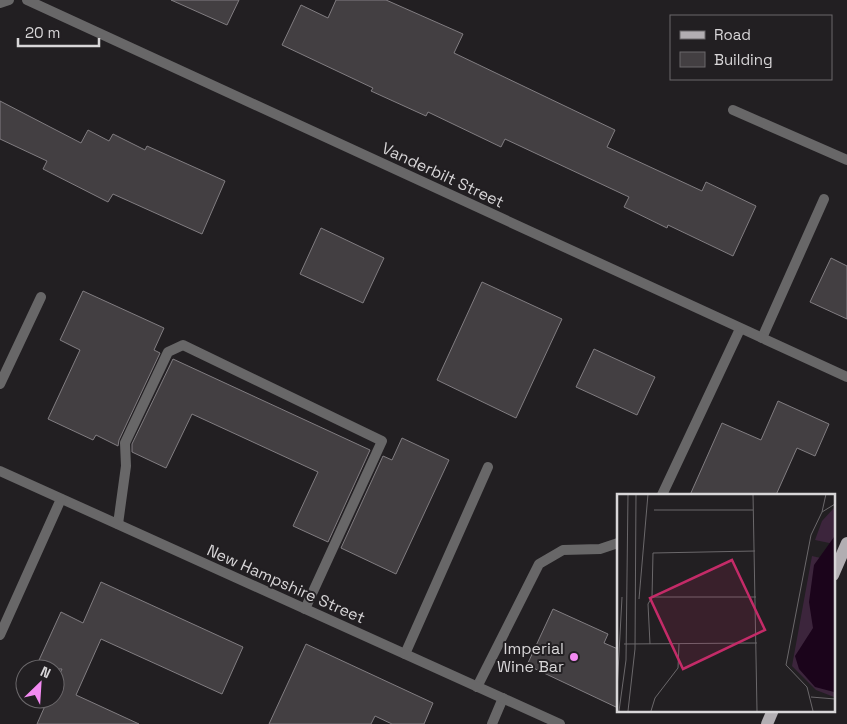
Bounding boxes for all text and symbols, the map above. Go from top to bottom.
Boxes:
scale bar [18,15,99,47]
legend [670,15,832,80]
text: 20 m [25,23,60,42]
text: Road [714,25,751,44]
text: Building [714,50,773,69]
street label: Vanderbilt Street [378,137,508,213]
inset map [617,494,834,712]
street label: New Hampshire Street [204,540,368,628]
place label: Imperial Wine Bar [497,638,564,677]
marker: Imperial Wine Bar [568,651,580,663]
north arrow [15,659,65,709]
text: N [37,662,54,682]

